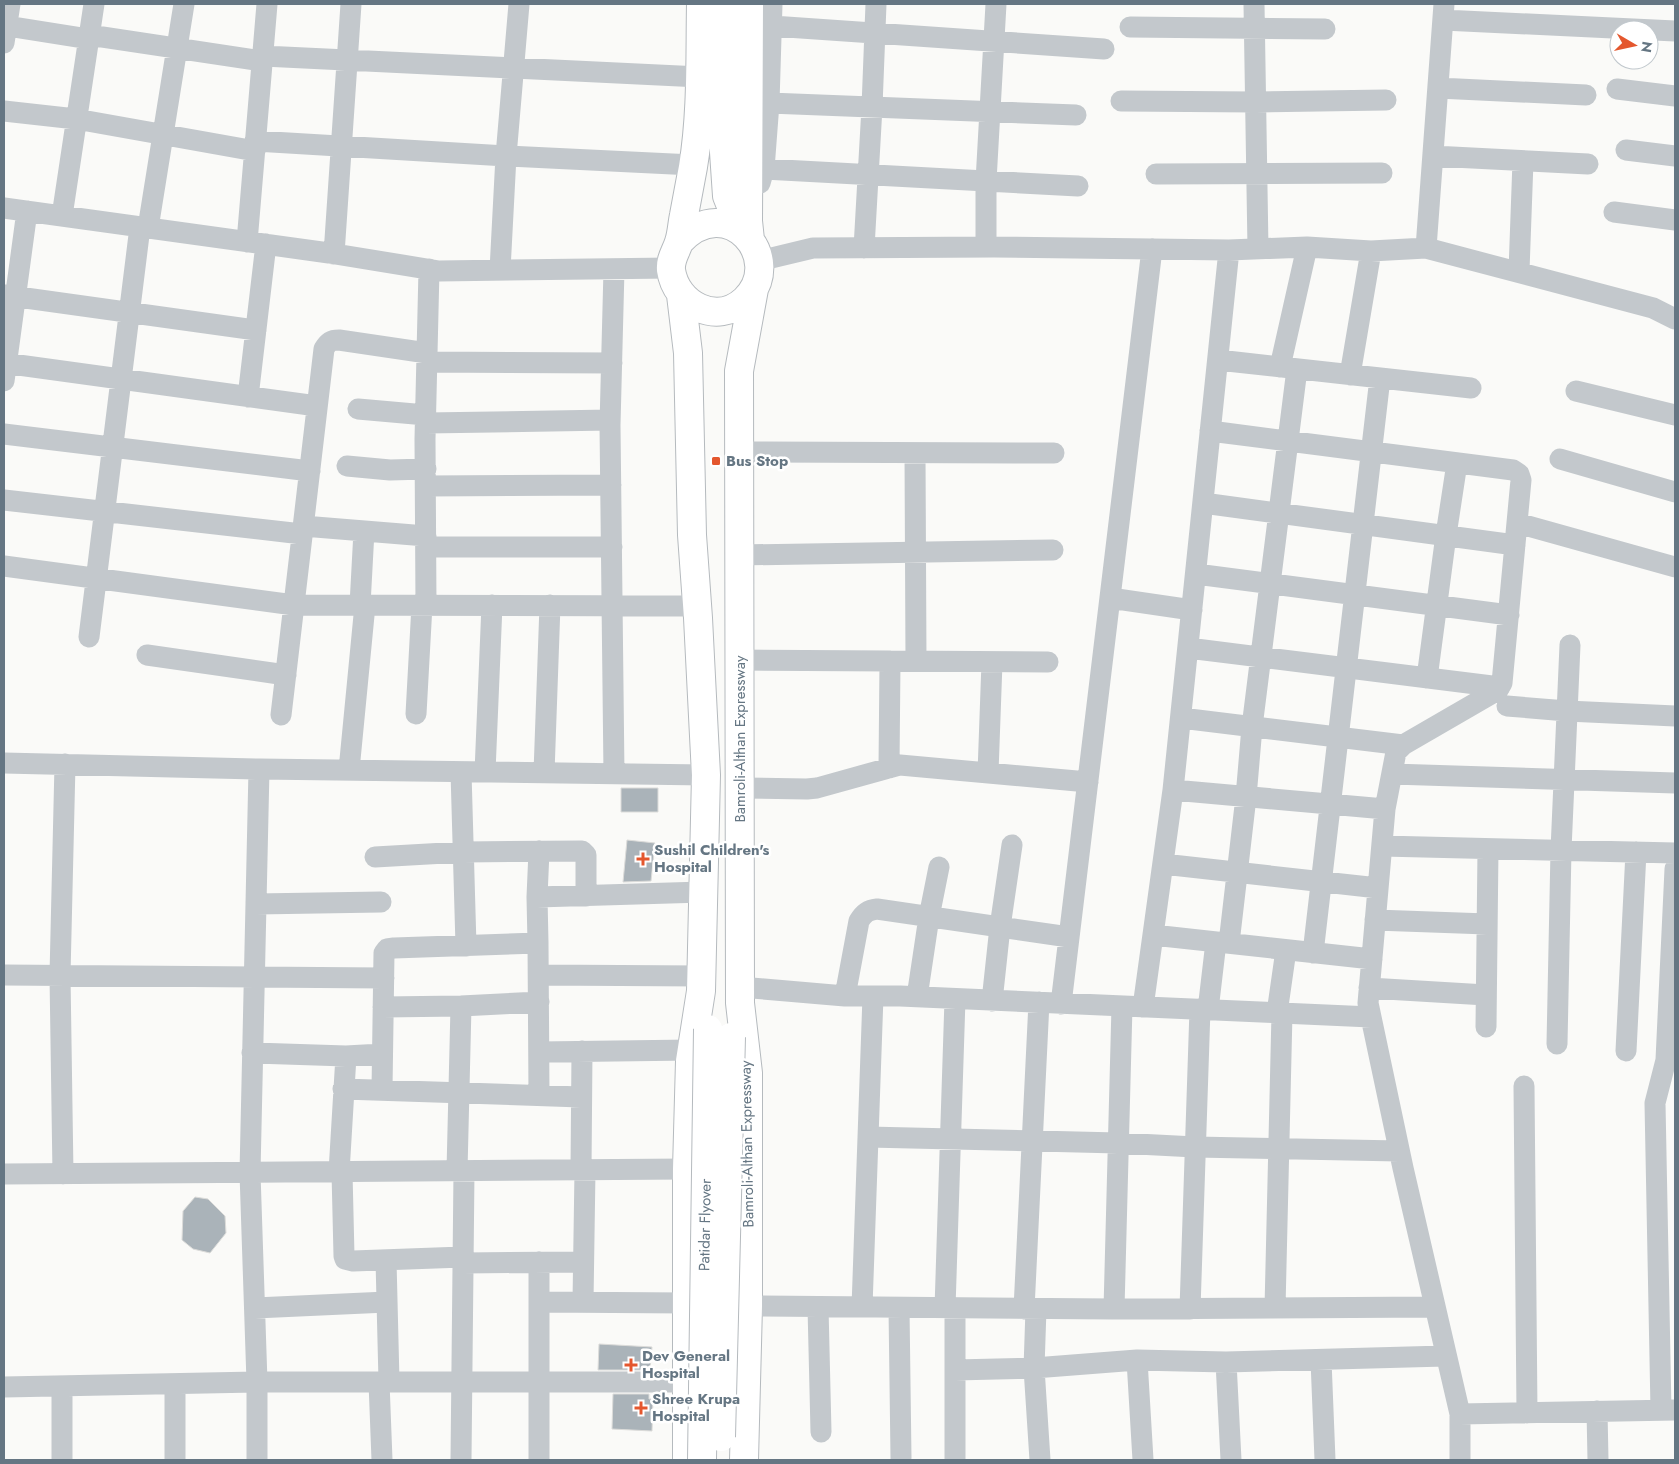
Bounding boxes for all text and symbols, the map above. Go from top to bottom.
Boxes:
north arrow [1609,20,1659,70]
text: N [1636,40,1658,54]
place label: Bus Stop [726,450,788,472]
marker: Bus Stop [710,455,722,467]
street label: Bamroli-Althan Expressway [729,655,751,823]
place label: Sushil Children's Hospital [654,839,769,878]
marker: Sushil Children's Hospital [636,852,650,866]
street label: Bamroli-Althan Expressway [735,1060,759,1228]
street label: Patidar Flyover [693,1178,717,1271]
place label: Dev General Hospital [642,1345,730,1384]
marker: Dev General Hospital [624,1358,638,1372]
place label: Shree Krupa Hospital [652,1388,740,1427]
marker: Shree Krupa Hospital [634,1401,648,1415]

